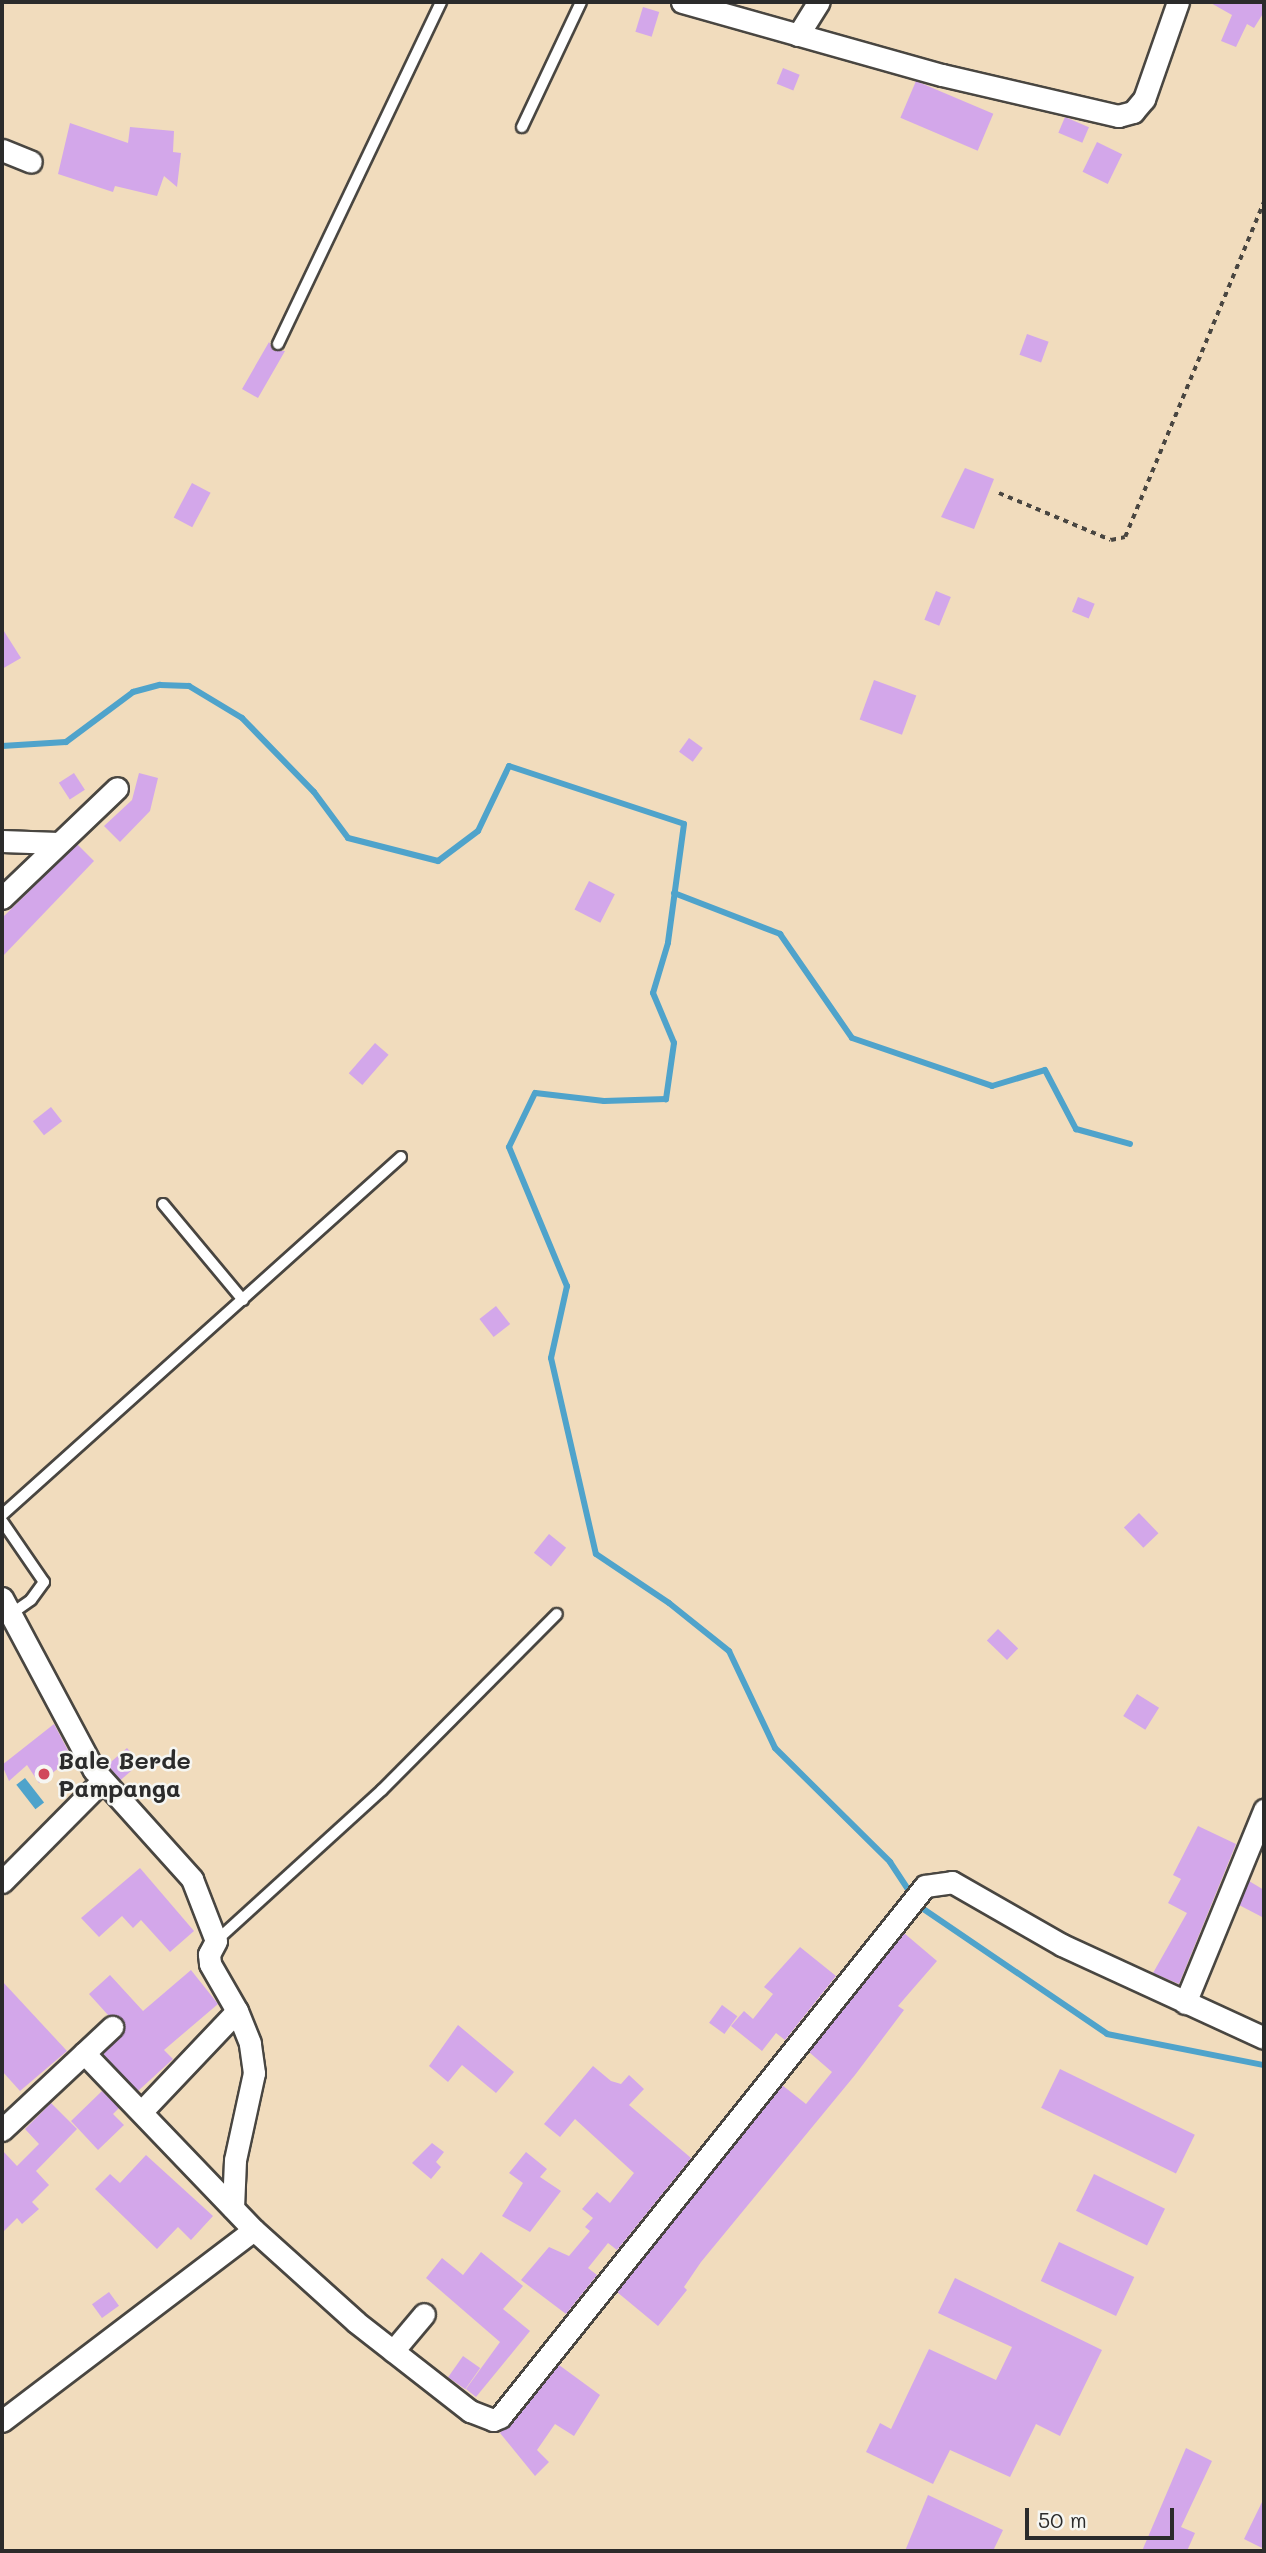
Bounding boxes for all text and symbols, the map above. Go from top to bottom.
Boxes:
place label: Bale Berde Pampanga [58,1746,191,1802]
marker: Bale Berde Pampanga [36,1766,52,1782]
scale bar [1028,2494,1177,2538]
text: 50 m [1038,2506,1087,2533]

